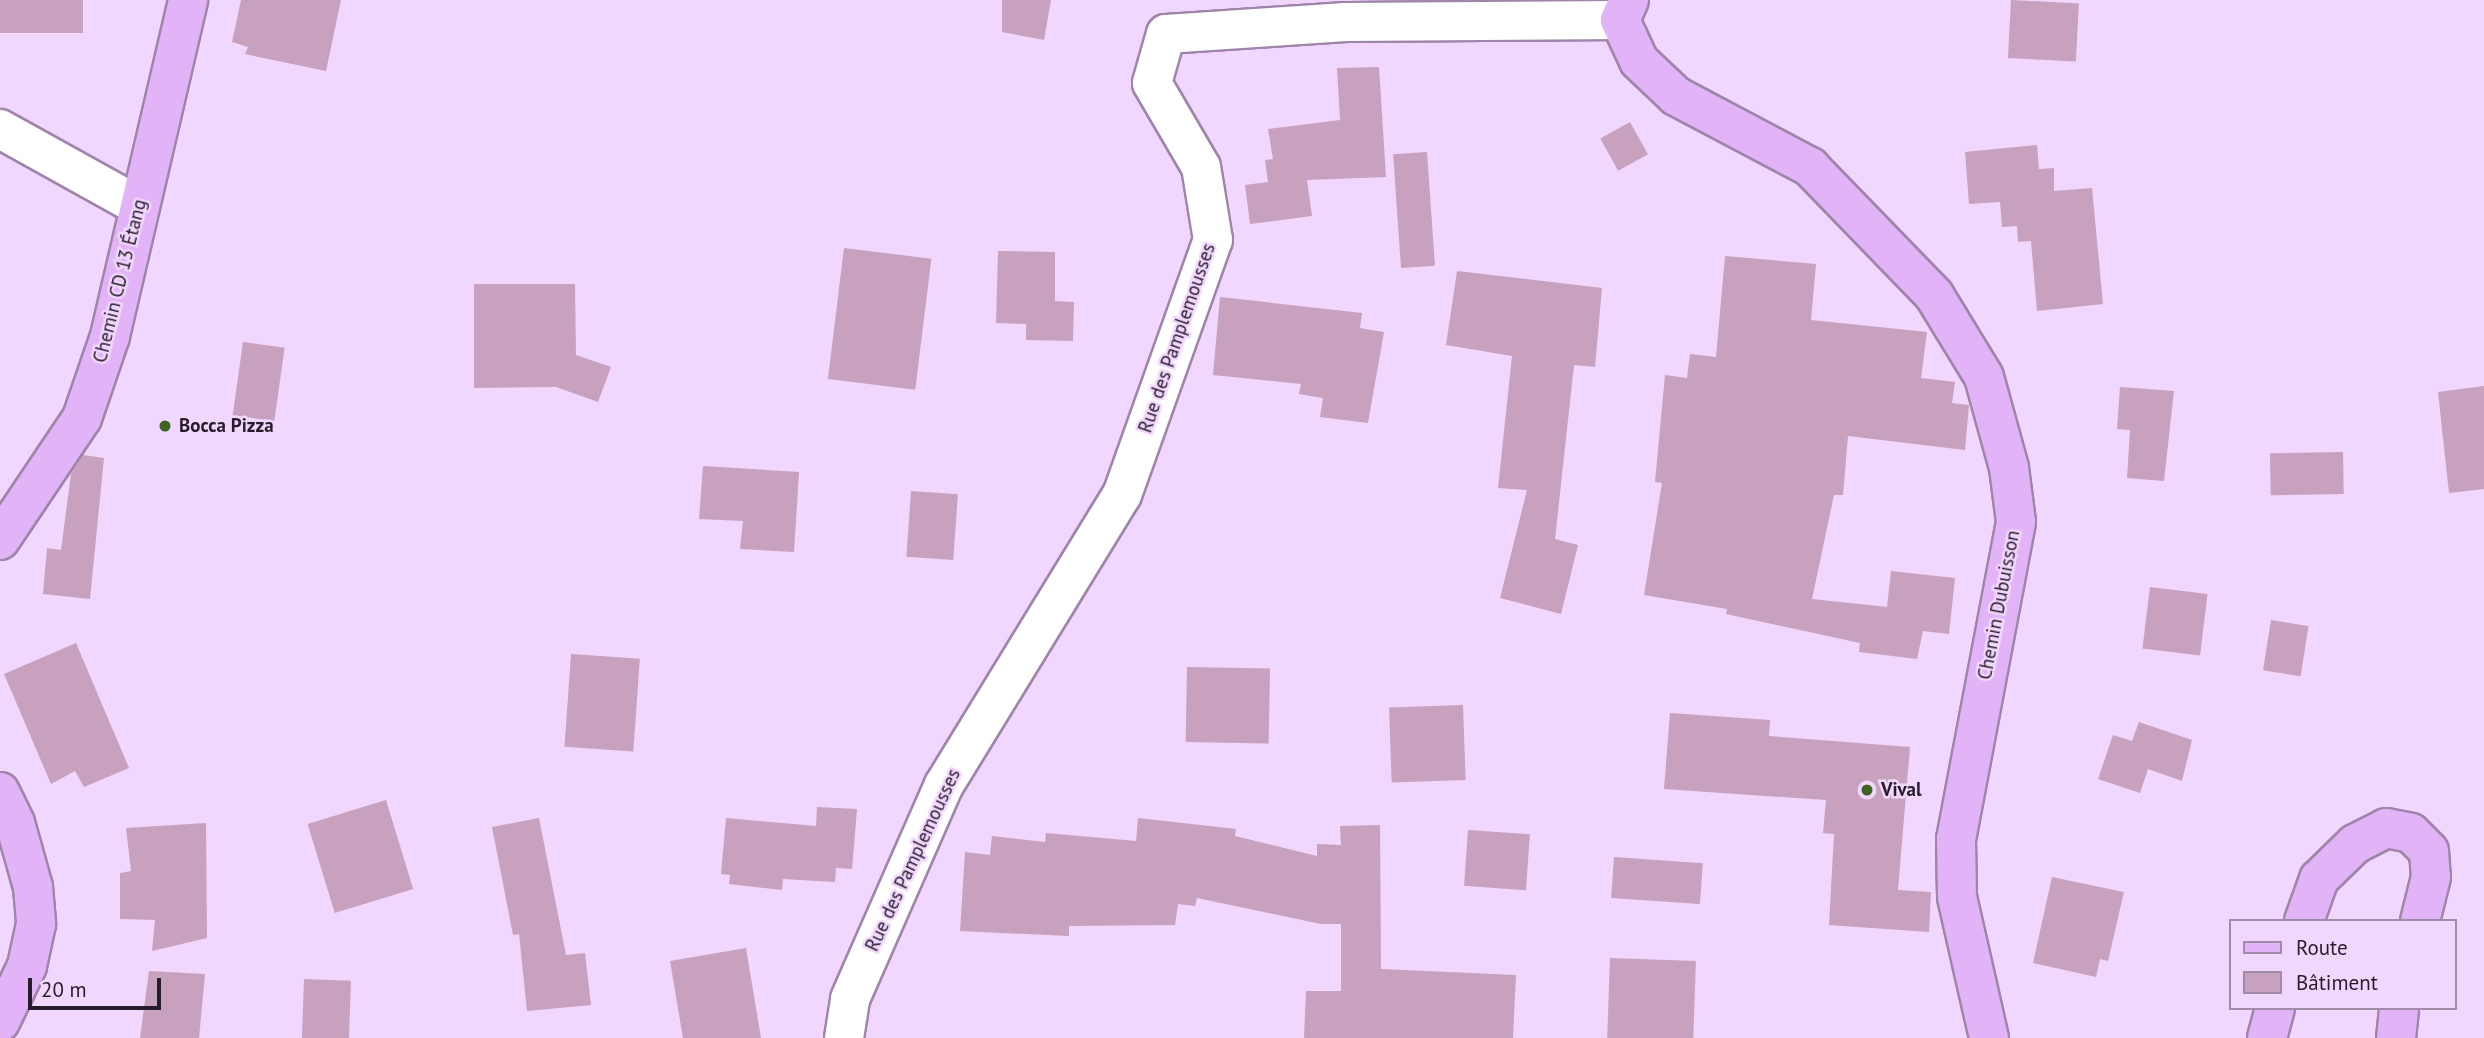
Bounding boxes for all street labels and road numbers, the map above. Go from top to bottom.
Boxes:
street label: Chemin CD 13 Étang [89,197,151,365]
street label: Rue des Pamplemousses [1134,240,1220,436]
street label: Chemin Dubuisson [1973,528,2025,682]
street label: Rue des Pamplemousses [861,765,965,955]

